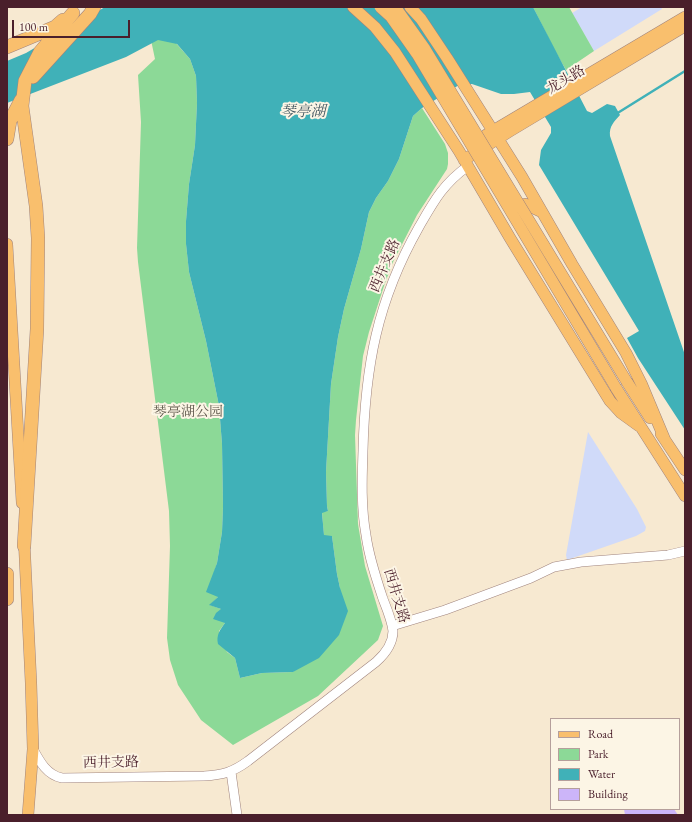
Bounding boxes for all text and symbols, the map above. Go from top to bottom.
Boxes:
scale bar [14,12,132,38]
text: 100 m [19,19,48,35]
street label: 龙头路 [544,62,588,98]
water label: 琴亭湖 [281,103,325,121]
street label: 西井支路 [366,237,404,295]
park label: 琴亭湖公园 [153,404,223,420]
street label: 西井支路 [380,567,412,625]
legend [550,718,680,810]
text: Road [588,726,613,742]
text: Park [588,746,608,762]
street label: 西井支路 [83,754,139,772]
text: Water [588,766,615,782]
text: Building [588,786,628,802]

